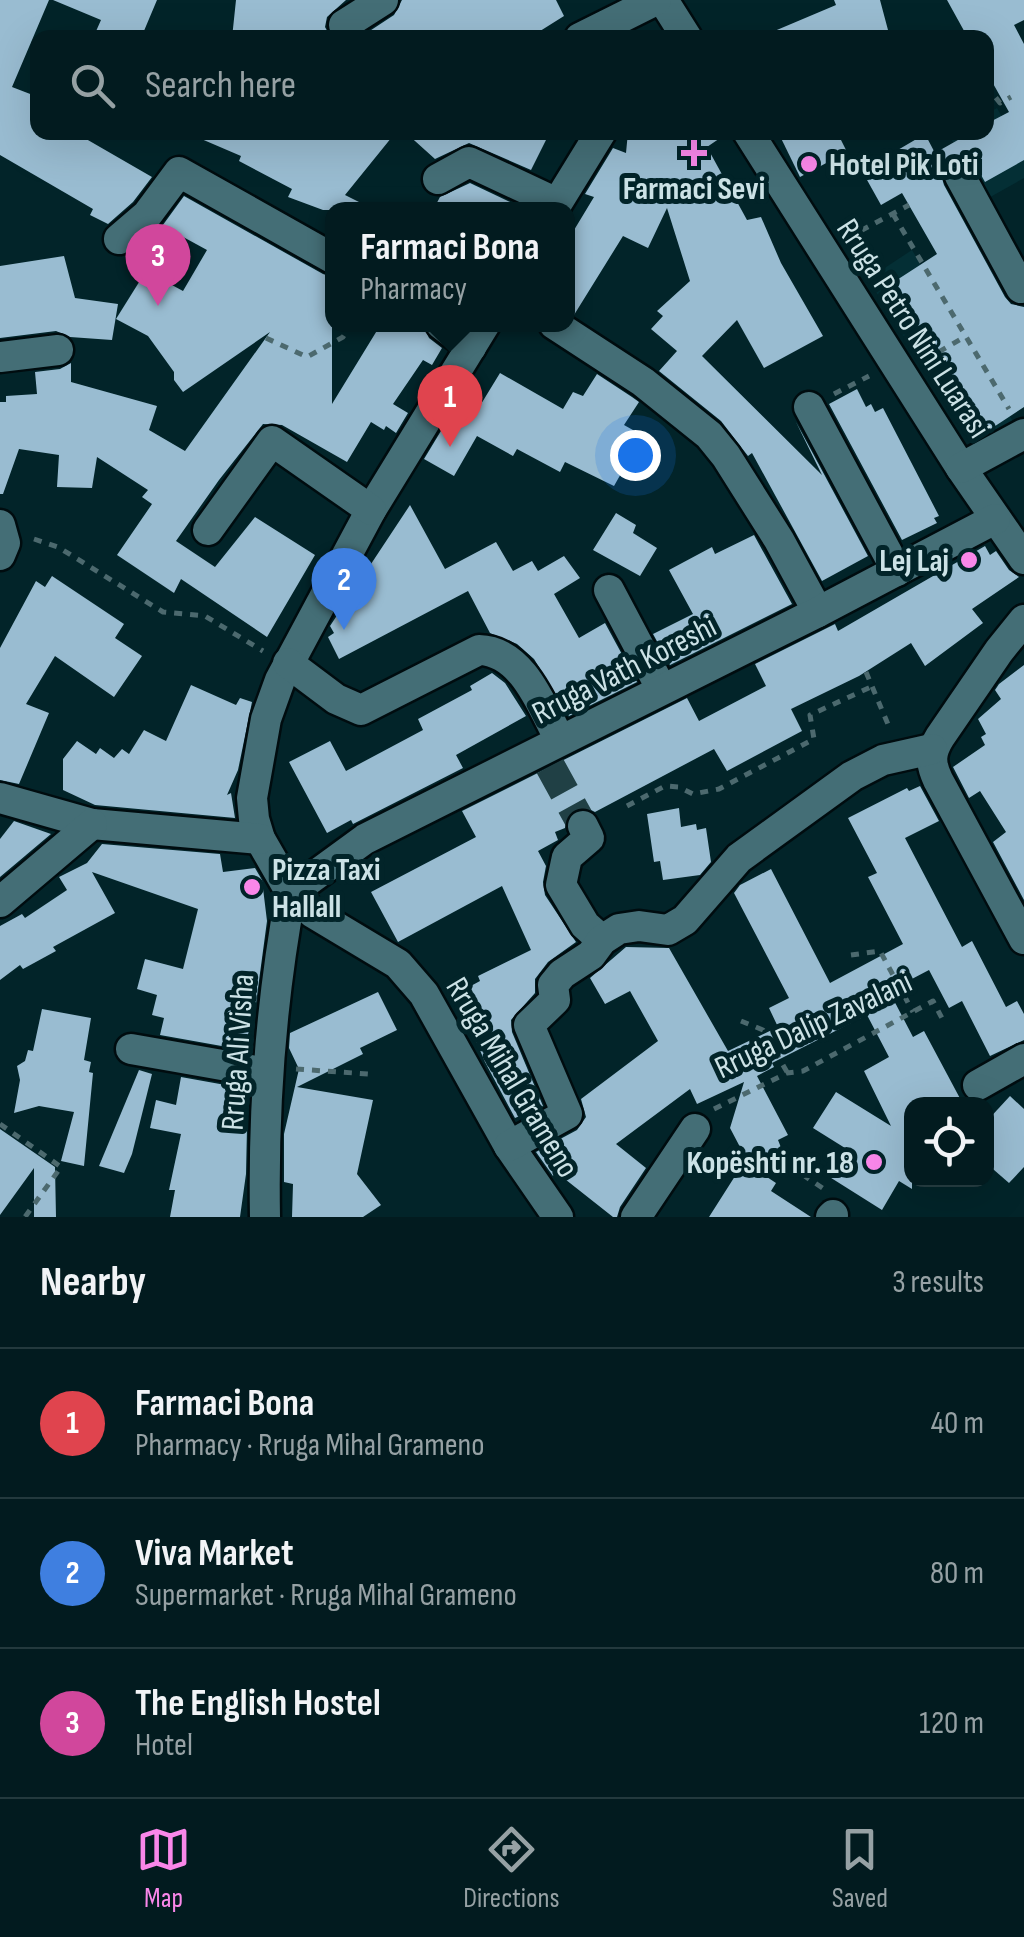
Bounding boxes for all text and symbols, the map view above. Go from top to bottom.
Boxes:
search box [30,30,994,140]
icon: search [65,58,120,113]
text: Search here [145,63,296,108]
marker: Farmaci Sevi [683,142,705,164]
place label: Hotel Pik Loti [829,146,978,185]
marker: Hotel Pik Loti [798,153,820,175]
place label: Farmaci Sevi [623,170,765,209]
popup [325,202,575,332]
street label: Rruga Petro Nini Luarasi [827,212,998,446]
pin: 3 [126,224,190,306]
text: Farmaci Bona [360,225,540,270]
text: Pharmacy [360,270,467,309]
pin: 1 [418,364,482,447]
your location [610,430,661,481]
place label: Lej Laj [879,542,949,581]
pin: 2 [312,548,376,630]
marker: Lej Laj [958,549,980,571]
street label: Rruga Vath Koreshi [526,607,723,733]
place label: Pizza Taxi Hallall [272,851,381,927]
marker: Pizza Taxi Hallall [241,876,263,898]
street label: Rruga Dalip Zavalani [709,963,918,1088]
street label: Rruga Mihal Grameno [437,971,587,1185]
street label: Rruga Ali Visha [214,973,263,1132]
map controls [904,1097,994,1187]
button: locate [904,1097,994,1187]
place label: Kopështi nr. 18 [686,1144,854,1183]
marker: Kopështi nr. 18 [863,1151,885,1173]
text: Nearby [40,1257,146,1308]
text: 3 results [892,1263,984,1302]
text: Farmaci Bona [135,1381,314,1426]
text: 1 [66,1404,79,1443]
text: 40 m [931,1404,984,1443]
text: Pharmacy · Rruga Mihal Grameno [135,1426,485,1465]
text: Viva Market [135,1531,294,1576]
text: 2 [65,1554,80,1593]
text: 80 m [930,1554,984,1593]
text: Supermarket · Rruga Mihal Grameno [135,1576,517,1615]
text: The English Hostel [135,1681,381,1726]
text: 3 [65,1704,80,1743]
text: 120 m [919,1704,984,1743]
text: Hotel [135,1726,193,1765]
tab: Map [136,1822,191,1915]
tab: Directions [463,1822,560,1915]
tab: Saved [832,1822,888,1915]

